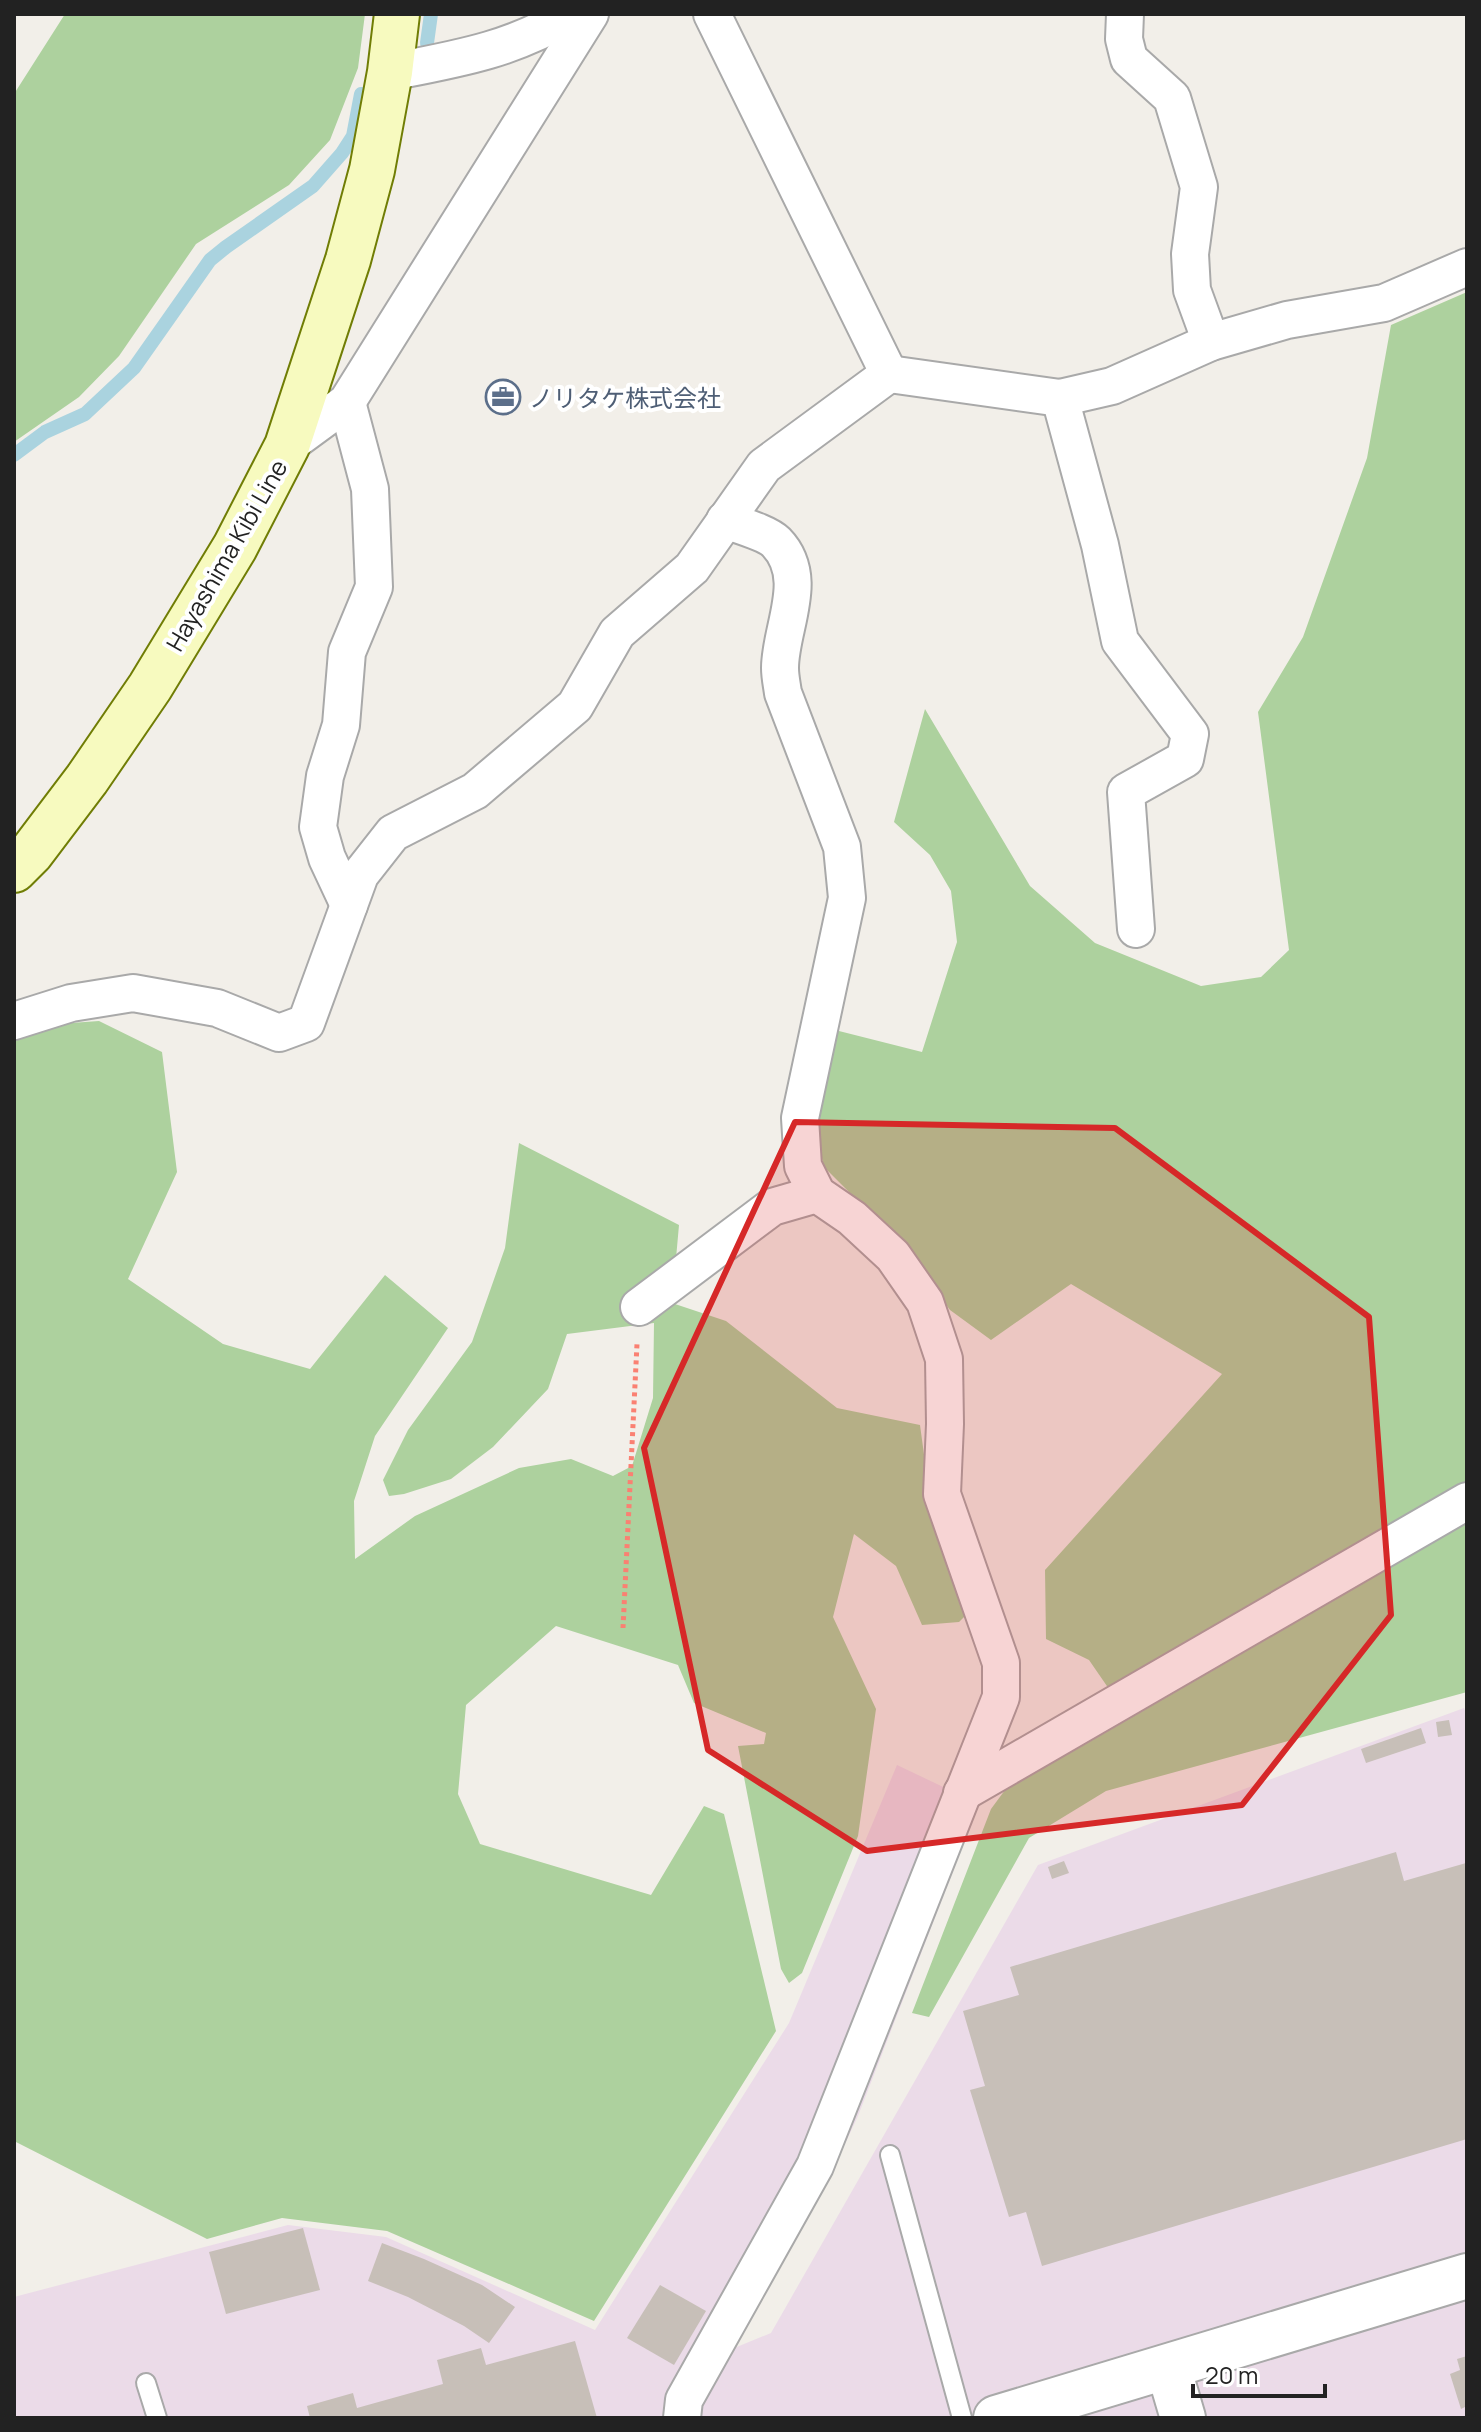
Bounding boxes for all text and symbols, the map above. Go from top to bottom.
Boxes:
office icon: ノリタケ株式会社 [484,378,522,416]
place label: ノリタケ株式会社 [529,381,721,414]
street label: Hayashima Kibi Line [158,453,294,657]
scale bar [1193,2348,1325,2398]
text: 20 m [1205,2358,1258,2391]

